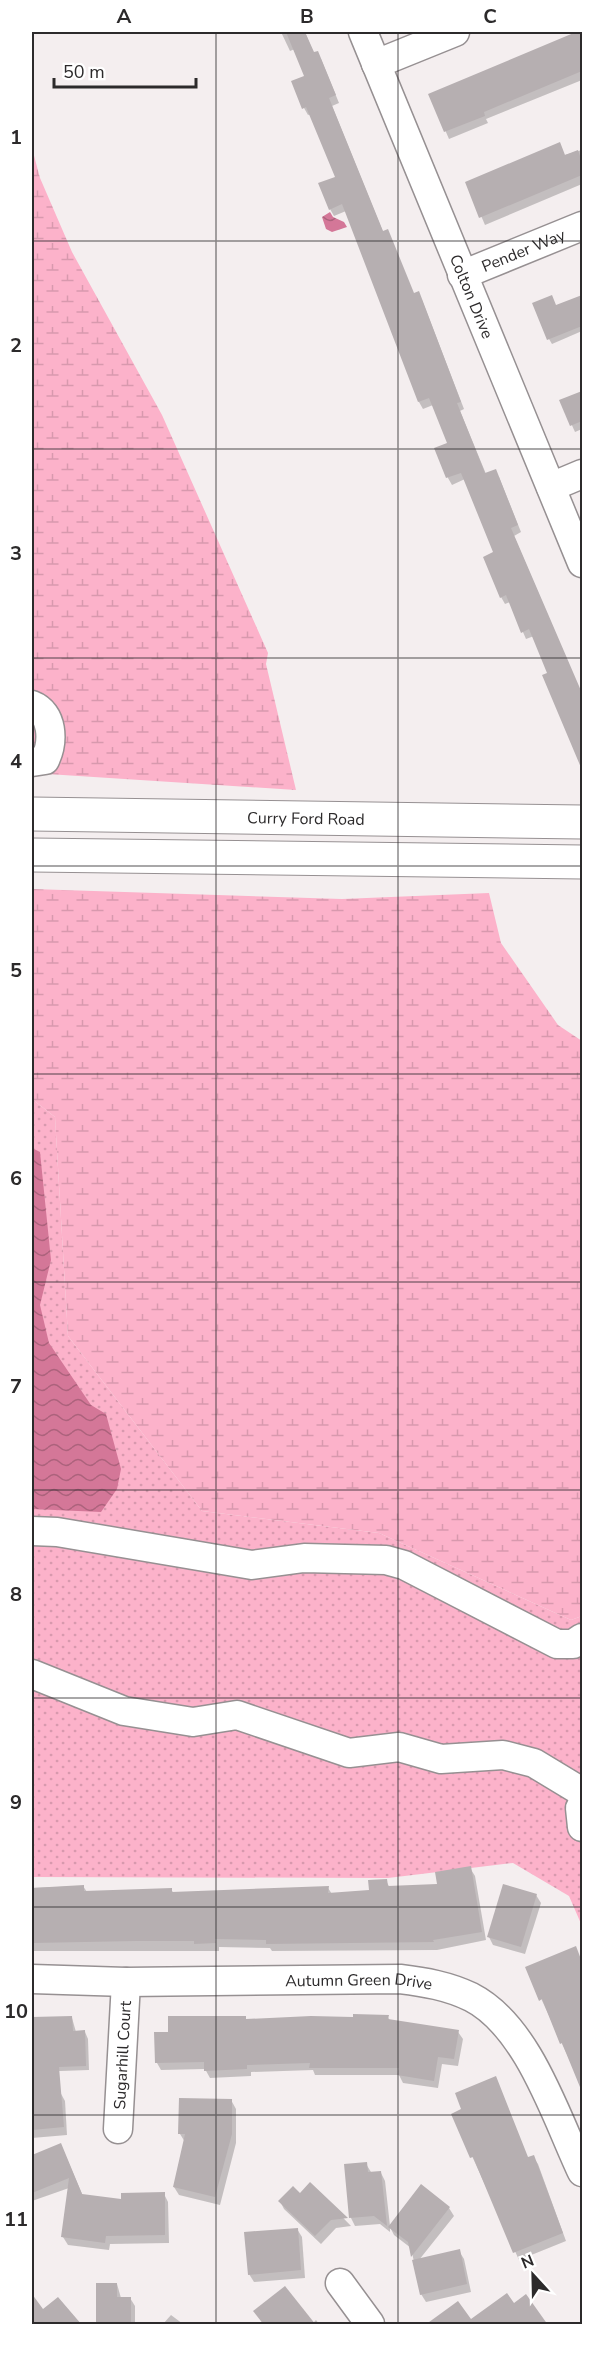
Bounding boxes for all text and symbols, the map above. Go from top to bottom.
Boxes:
text: A [117,3,132,30]
text: B [300,3,314,30]
text: C [483,3,497,30]
scale bar [54,51,196,89]
text: 50 m [63,60,105,84]
text: 1 [10,124,22,151]
street label: Pender Way [478,224,569,278]
street label: Colton Drive [444,251,498,342]
text: 2 [10,332,22,359]
text: 3 [10,540,22,567]
text: 4 [10,748,22,775]
street label: Curry Ford Road [247,807,365,831]
text: 5 [10,957,22,984]
text: 6 [10,1165,22,1192]
text: 7 [10,1373,22,1400]
text: 8 [10,1581,22,1608]
text: 9 [10,1789,22,1816]
street label: Autumn Green Drive [285,1968,434,1996]
text: 10 [4,1998,28,2025]
street label: Sugarhill Court [109,2000,137,2110]
text: 11 [4,2206,28,2233]
north arrow [503,2245,563,2305]
text: N [518,2250,537,2274]

